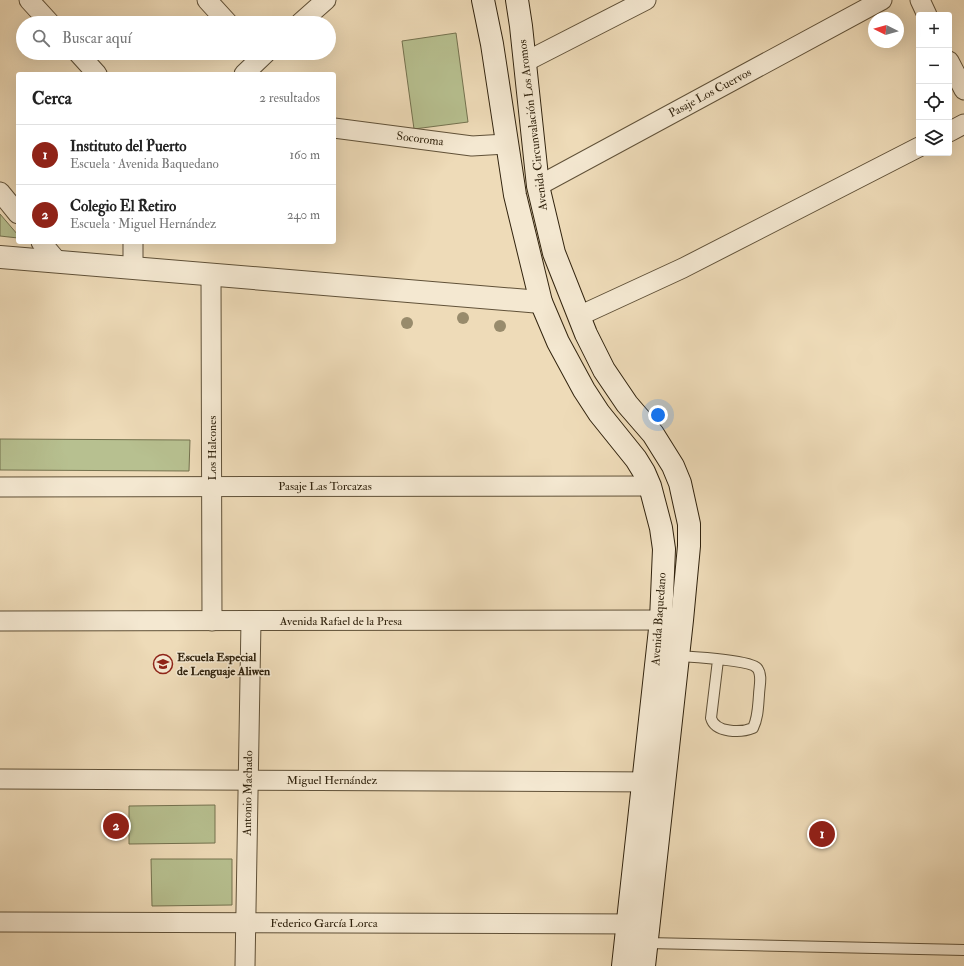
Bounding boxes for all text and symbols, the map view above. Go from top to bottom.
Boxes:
north arrow [868,12,904,48]
map controls [916,12,952,156]
button: + [916,12,952,48]
search box [16,16,336,60]
icon: search [30,27,52,49]
text: Buscar aquí [62,29,131,48]
street label: Avenida Circunvalación Los Aromos [515,39,551,212]
button: − [916,48,952,84]
street label: Pasaje Los Cuervos [666,65,754,121]
button: locate [916,84,952,120]
text: Cerca [32,88,72,109]
text: 2 resultados [259,90,320,106]
button: layers [916,120,952,156]
street label: Socoroma [396,129,446,149]
text: Instituto del Puerto [70,137,187,156]
text: 1 [43,147,47,163]
text: 160 m [289,147,320,163]
text: Escuela · Avenida Baquedano [70,156,219,172]
text: Colegio El Retiro [70,197,176,216]
text: 2 [42,207,48,223]
text: 240 m [287,207,320,223]
text: Escuela · Miguel Hernández [70,216,216,232]
your location [648,405,668,425]
street label: Los Halcones [205,416,220,480]
street label: Pasaje Las Torcazas [278,479,372,494]
street label: Avenida Baquedano [648,572,670,667]
street label: Avenida Rafael de la Presa [279,614,403,629]
place label: Escuela Especial de Lenguaje Aliwen [177,650,271,679]
school or university icon: Escuela Especial de Lenguaje Aliwen [152,653,174,675]
street label: Antonio Machado [240,750,256,837]
street label: Miguel Hernández [287,773,378,788]
pin: 2 [103,811,129,841]
pin: 1 [809,819,835,849]
street label: Federico García Lorca [270,916,379,931]

